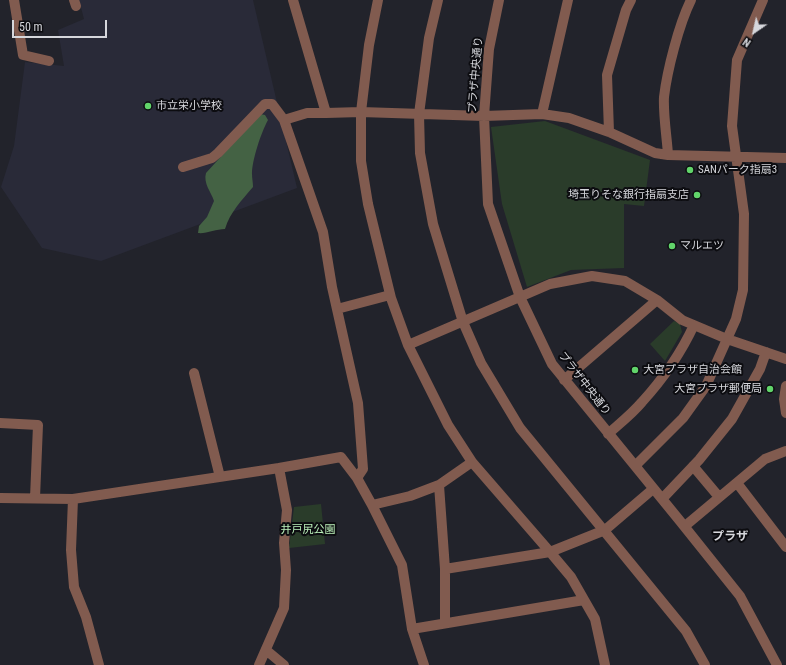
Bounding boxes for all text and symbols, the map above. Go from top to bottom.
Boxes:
scale bar [14,12,109,38]
north arrow [734,12,774,52]
text: 50 m [19,20,43,34]
text: N [741,35,753,50]
street label: プラザ中央通り [466,36,486,114]
place label: 市立栄小学校 [156,99,222,113]
marker: 市立栄小学校 [143,101,153,111]
place label: SANパーク指扇3 [698,163,777,177]
marker: SANパーク指扇3 [685,165,695,175]
place label: 埼玉りそな銀行指扇支店 [568,188,689,202]
marker: 埼玉りそな銀行指扇支店 [692,190,702,200]
place label: マルエツ [680,239,724,253]
marker: マルエツ [667,241,677,251]
street label: プラザ中央通り [555,350,613,418]
place label: 大宮プラザ自治会館 [643,363,742,377]
marker: 大宮プラザ自治会館 [630,365,640,375]
place label: 大宮プラザ郵便局 [674,382,762,396]
marker: 大宮プラザ郵便局 [765,384,775,394]
park label: 井戸尻公園 [281,523,335,537]
district label: プラザ [712,530,748,544]

